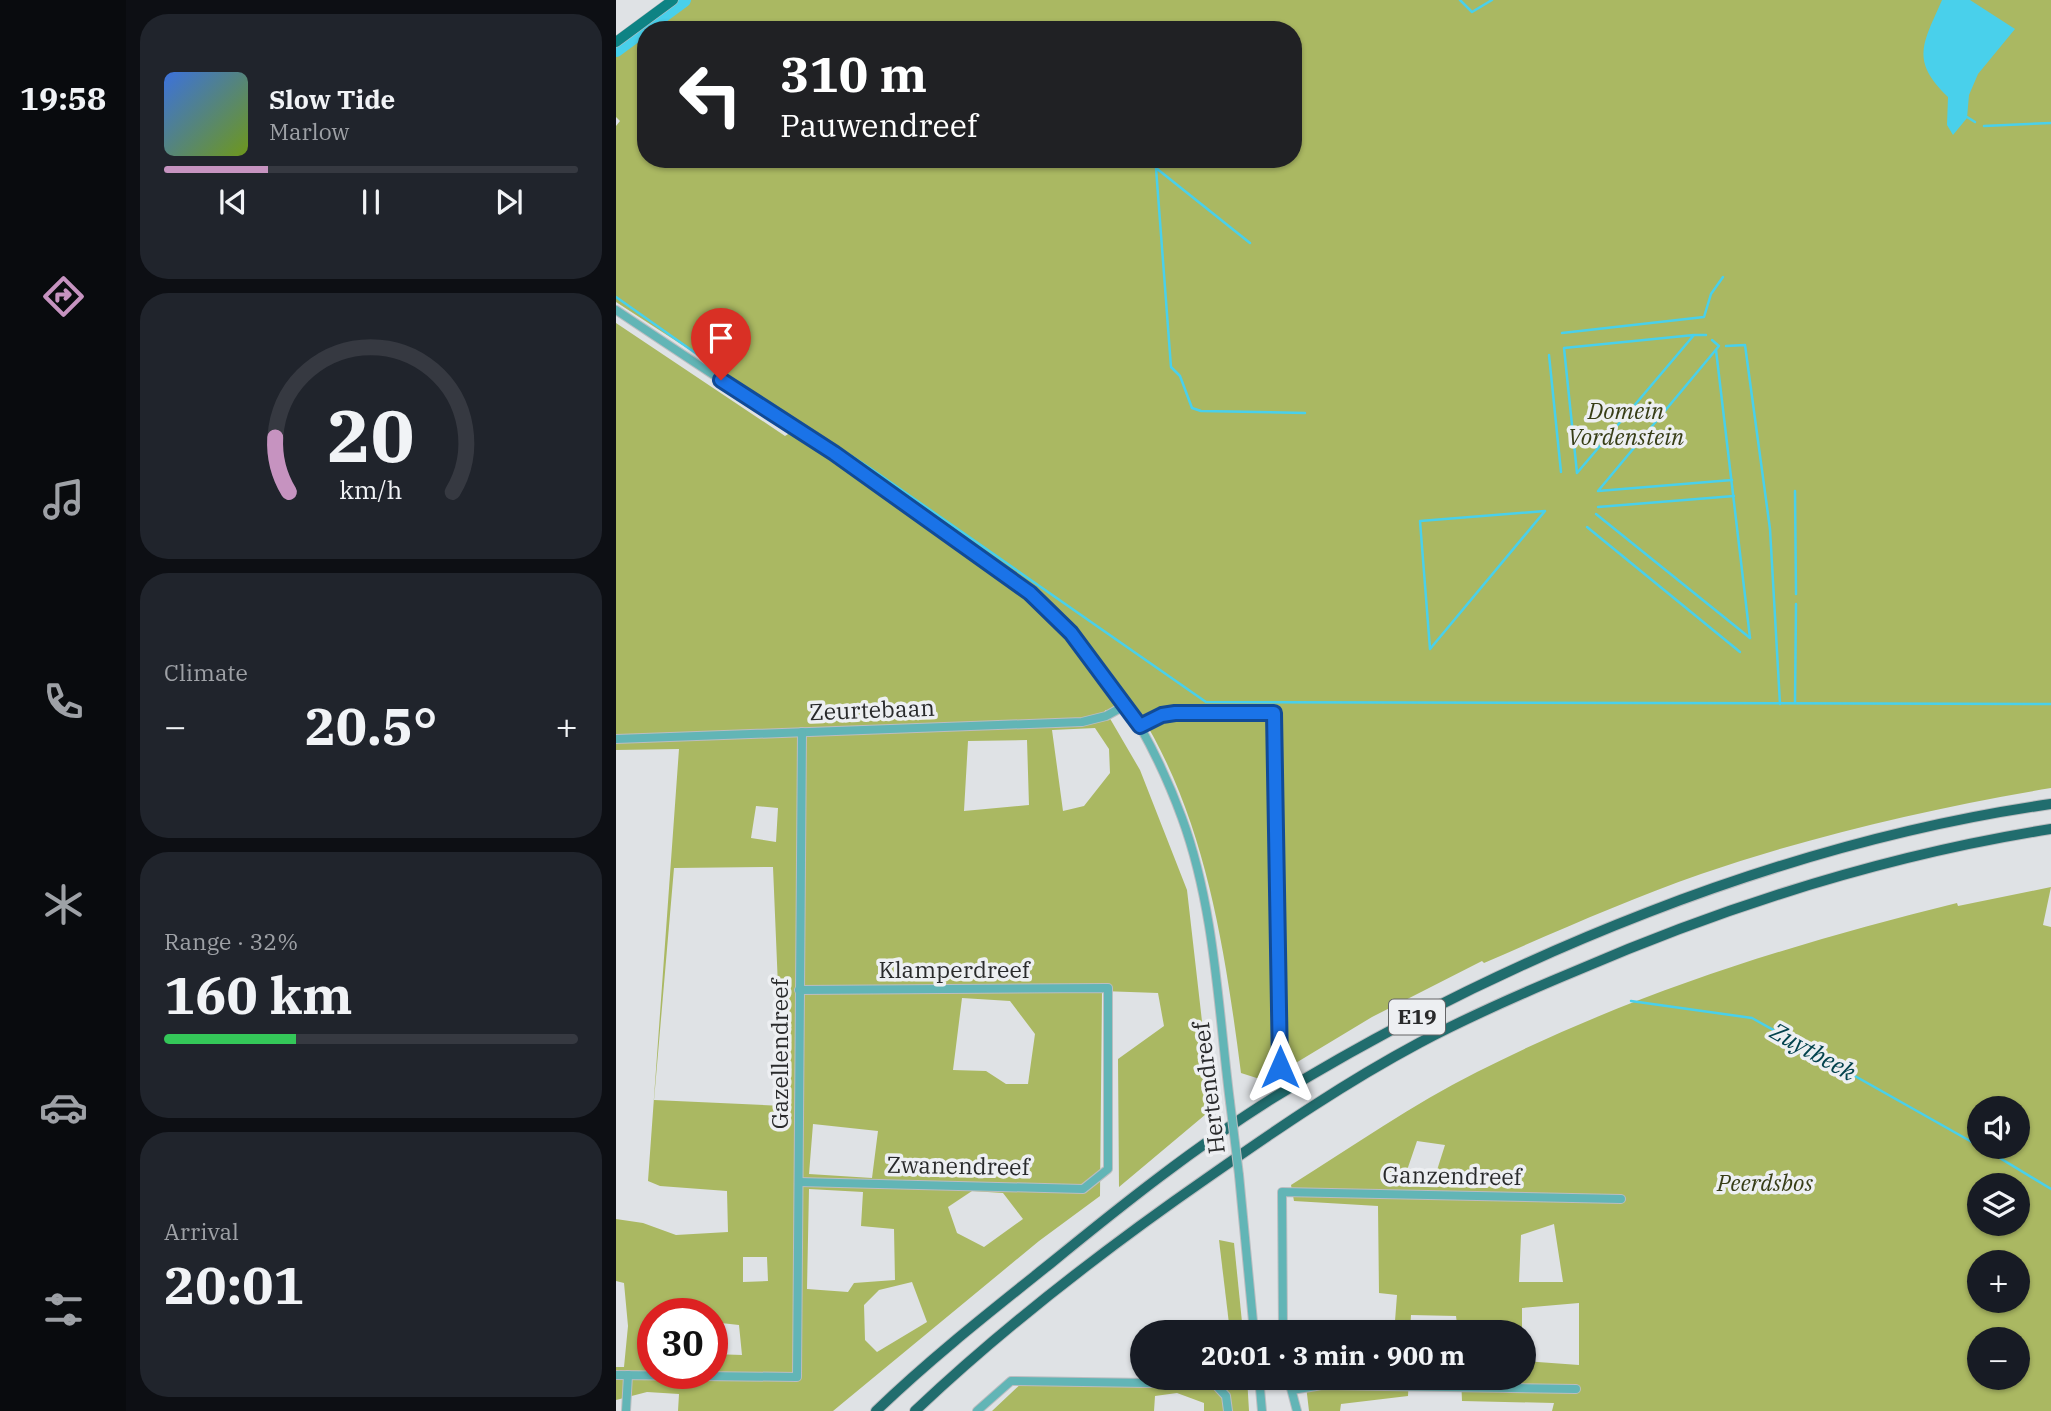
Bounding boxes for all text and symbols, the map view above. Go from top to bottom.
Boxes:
text: 310 m [780,42,927,105]
icon: left [665,49,756,140]
text: 19:58 [20,77,106,119]
text: Slow Tide [269,82,395,116]
text: Pauwendreef [780,104,978,146]
text: Marlow [269,116,349,146]
icon: previous [214,183,252,221]
icon: pause [352,183,390,221]
icon: next [490,183,528,221]
icon: directions [39,272,88,321]
pin [691,308,751,380]
icon: arrive [702,319,740,357]
text: 20 [327,388,415,483]
park label: Domein Vordenstein [1568,395,1684,451]
text: km/h [339,473,403,506]
icon: music [39,475,88,524]
text: Climate [164,657,248,687]
icon: phone [39,677,88,726]
text: 20.5° [305,692,437,759]
street label: Zeurtebaan [809,692,935,726]
text: − [164,701,187,750]
text: + [555,701,578,750]
icon: climate [39,880,88,929]
text: Range · 32% [164,926,298,956]
street label: Klamperdreef [878,954,1032,984]
text: 160 km [164,961,353,1028]
street label: Gazellendreef [764,977,794,1129]
road number: E19 [1389,1000,1445,1034]
water label: Zuytbeek [1764,1014,1862,1088]
street label: Hertendreef [1185,1018,1231,1156]
position arrow [1243,1030,1317,1104]
icon: car [39,1083,88,1132]
map controls [1967,1096,2030,1390]
button: sound [1967,1096,2030,1159]
street label: Zwanendreef [886,1149,1032,1181]
street label: Ganzendreef [1382,1159,1524,1191]
park label: Peerdsbos [1716,1167,1813,1197]
button: layers [1967,1173,2030,1236]
text: Arrival [164,1216,239,1246]
button: + [1967,1250,2030,1313]
text: 20:01 [164,1251,305,1318]
icon: filters [39,1285,88,1334]
speed limit sign: 30 [637,1298,728,1389]
button: − [1967,1327,2030,1390]
text: 20:01 · 3 min · 900 m [1201,1338,1465,1372]

